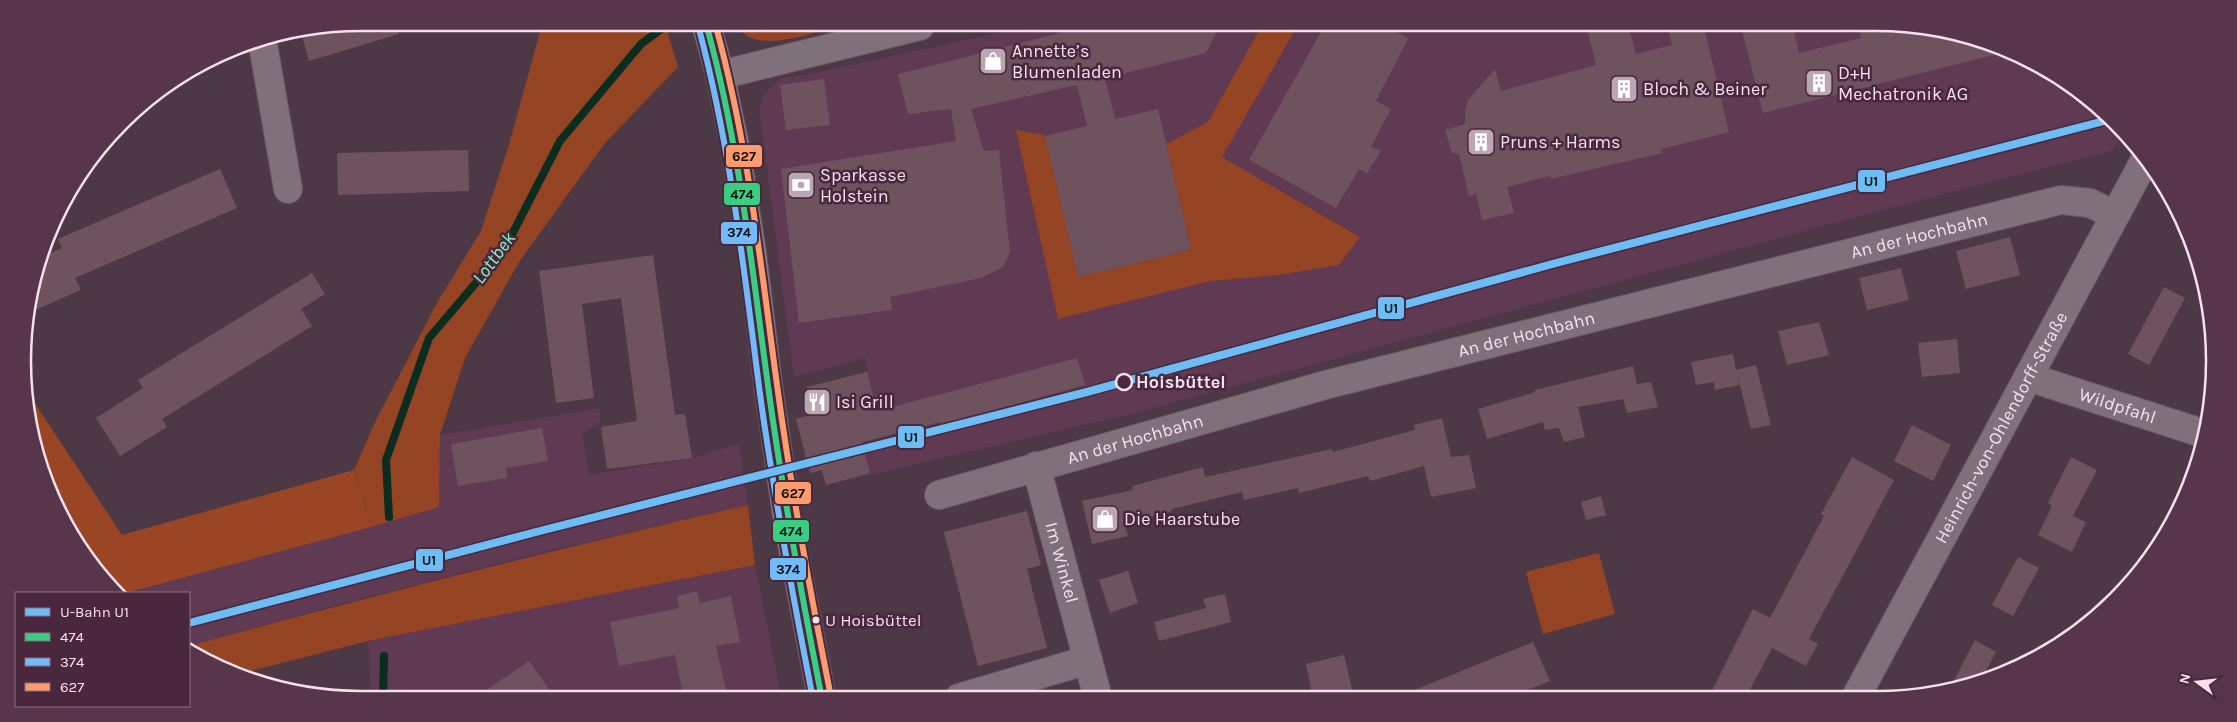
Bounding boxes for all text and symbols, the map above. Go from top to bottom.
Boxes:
place label: Annette’s Blumenladen [1012,40,1122,83]
shop icon: Annette’s Blumenladen [978,46,1008,76]
place label: D+H Mechatronik AG [1838,62,1968,105]
building icon: D+H Mechatronik AG [1804,68,1834,98]
building icon: Bloch & Beiner [1609,74,1639,104]
place label: Bloch & Beiner [1643,78,1767,100]
building icon: Pruns + Harms [1466,127,1496,157]
place label: Pruns + Harms [1500,131,1620,153]
line badge: 627 [725,144,763,168]
text: 627 [732,148,756,165]
place label: Sparkasse Holstein [820,164,906,207]
line badge: U1 [1857,169,1886,193]
bank icon: Sparkasse Holstein [786,170,816,200]
text: U1 [1864,173,1878,190]
line badge: 474 [723,182,761,206]
text: 474 [730,186,754,203]
street label: An der Hochbahn [1848,208,1990,263]
line badge: 374 [720,221,758,245]
text: 374 [727,224,752,241]
water label: Lottbek [468,228,520,288]
line badge: U1 [1377,296,1405,320]
text: U1 [1384,300,1398,317]
street label: An der Hochbahn [1455,307,1597,362]
street label: Heinrich-von-Ohlendorff-Straße [1930,308,2072,547]
place label: Hoisbüttel [1136,371,1226,393]
marker: Hoisbüttel [1115,373,1133,391]
street label: Wildpfahl [2076,383,2159,429]
restaurant icon: Isi Grill [802,387,832,417]
place label: Isi Grill [836,391,894,413]
street label: An der Hochbahn [1065,409,1206,469]
line badge: U1 [897,425,925,449]
text: U1 [904,429,918,446]
line badge: 627 [774,481,812,505]
text: 627 [781,485,805,502]
shop icon: Die Haarstube [1090,504,1120,534]
place label: Die Haarstube [1124,508,1240,530]
line badge: 474 [772,519,810,543]
street label: Im Winkel [1040,520,1083,606]
text: 474 [779,523,803,540]
line badge: U1 [415,548,444,572]
text: U1 [422,552,436,569]
line badge: 374 [769,557,807,581]
text: 374 [776,561,801,578]
legend [15,592,190,707]
text: U-Bahn U1 [60,603,129,621]
place label: U Hoisbüttel [825,610,921,630]
marker: U Hoisbüttel [811,615,821,625]
text: 474 [60,628,84,646]
text: 374 [60,653,85,671]
north arrow [2172,657,2222,707]
text: N [2175,672,2194,686]
text: 627 [60,678,84,696]

